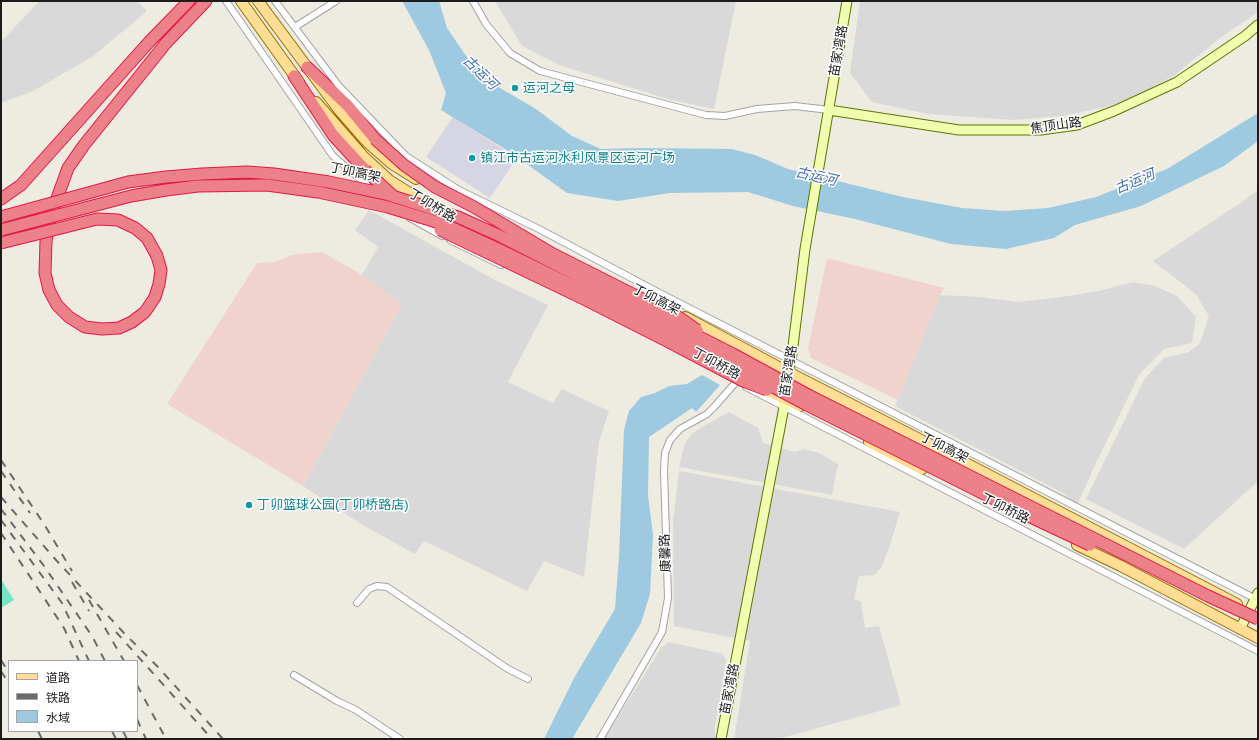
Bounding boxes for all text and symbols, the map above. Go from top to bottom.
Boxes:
street label: 苗家湾路 [827,24,851,78]
water label: 古运河 [459,52,501,94]
place label: 运河之母 [523,80,575,96]
marker: 运河之母 [510,83,520,93]
street label: 焦顶山路 [1029,115,1083,137]
place label: 镇江市古运河水利风景区运河广场 [480,150,675,166]
marker: 镇江市古运河水利风景区运河广场 [467,153,477,163]
street label: 丁卯高架 [328,160,382,186]
water label: 古运河 [794,164,838,190]
water label: 古运河 [1112,166,1158,198]
street label: 丁卯桥路 [406,186,458,226]
street label: 丁卯高架 [629,281,683,319]
street label: 苗家湾路 [777,344,801,398]
street label: 丁卯桥路 [689,345,743,383]
street label: 丁卯高架 [917,429,971,467]
street label: 丁卯桥路 [978,491,1032,527]
place label: 丁卯篮球公园(丁卯桥路店) [257,497,409,513]
marker: 丁卯篮球公园(丁卯桥路店) [244,500,254,510]
street label: 康馨路 [658,533,674,573]
legend [8,660,138,732]
street label: 苗家湾路 [717,662,743,716]
text: 道路 [46,671,70,685]
text: 铁路 [46,691,70,705]
text: 水域 [46,711,70,725]

